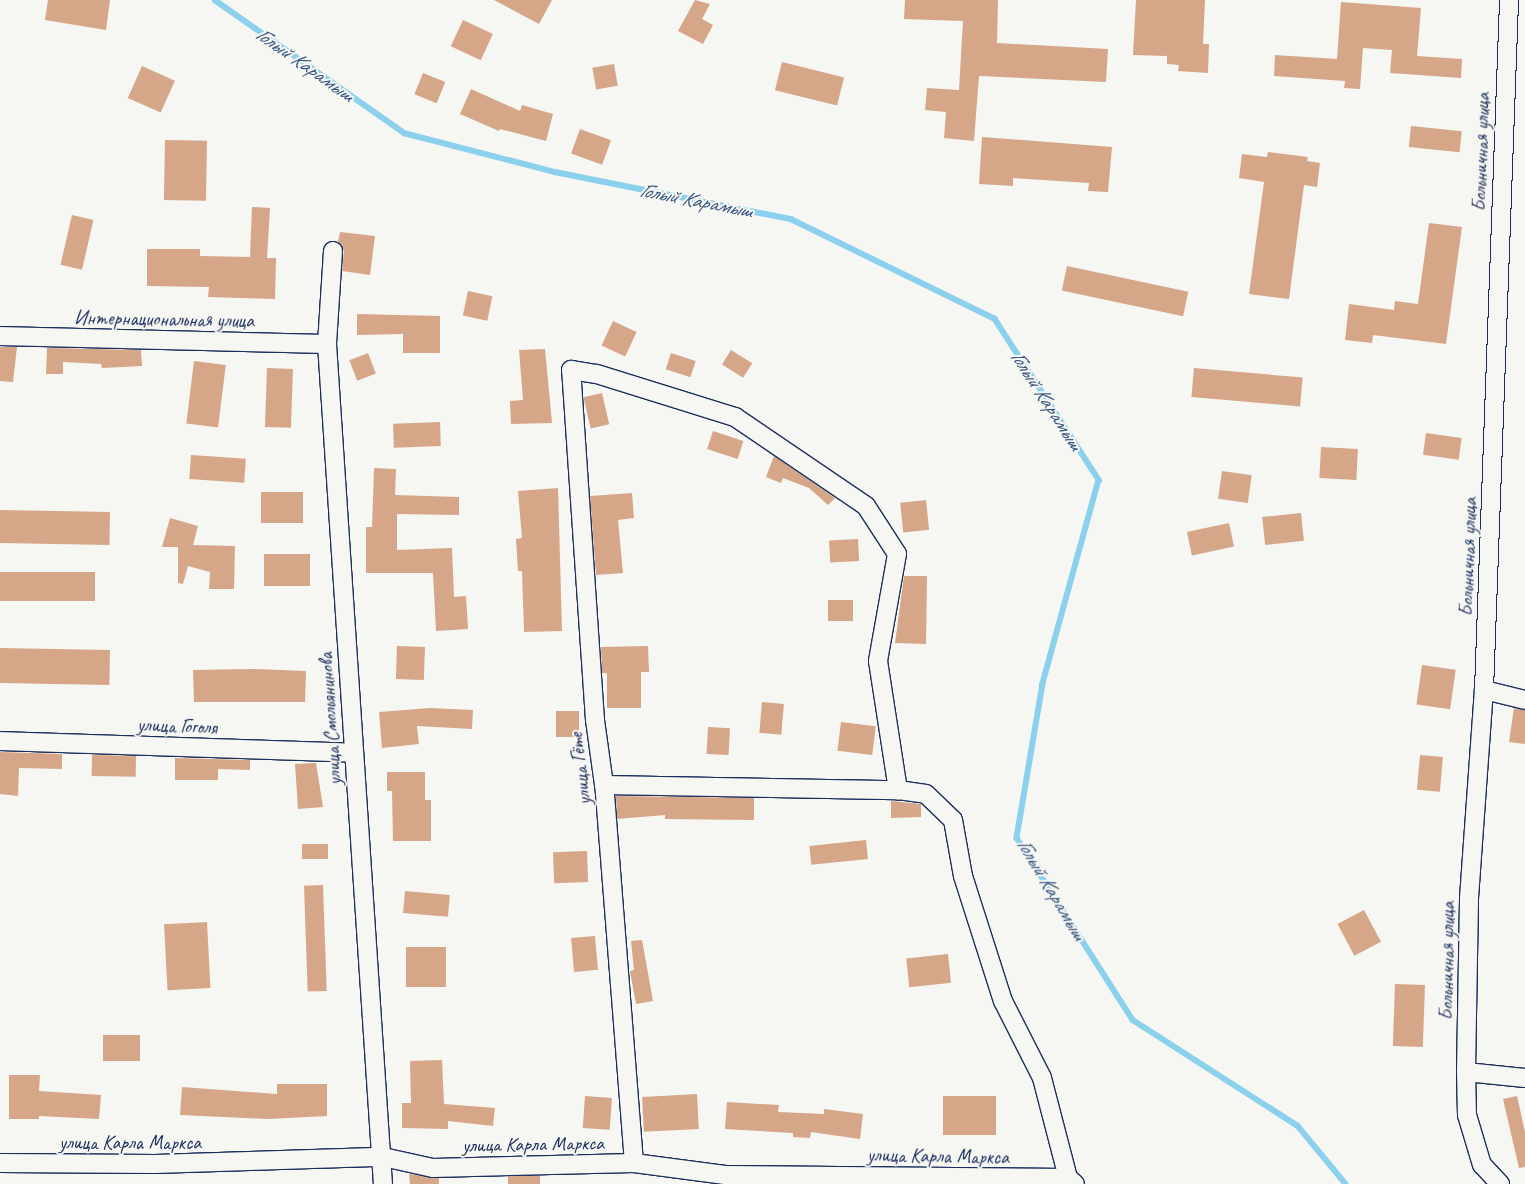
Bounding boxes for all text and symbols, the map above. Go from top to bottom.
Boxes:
water label: Голый Карамыш [251,21,359,107]
street label: Больничная улица [1467,92,1495,212]
water label: Голый Карамыш [638,177,754,223]
street label: Интернациональная улица [73,305,255,333]
water label: Голый Карамыш [1005,345,1089,455]
street label: Больничная улица [1454,497,1482,617]
street label: улица Смольянинова [313,652,347,786]
street label: улица Гоголя [137,713,217,739]
street label: улица Гёте [564,731,596,807]
water label: Голый Карамыш [1012,834,1092,944]
street label: Больничная улица [1434,901,1460,1021]
street label: улица Карла Маркса [60,1130,200,1154]
street label: улица Карла Маркса [462,1131,604,1157]
street label: улица Карла Маркса [867,1143,1009,1169]

